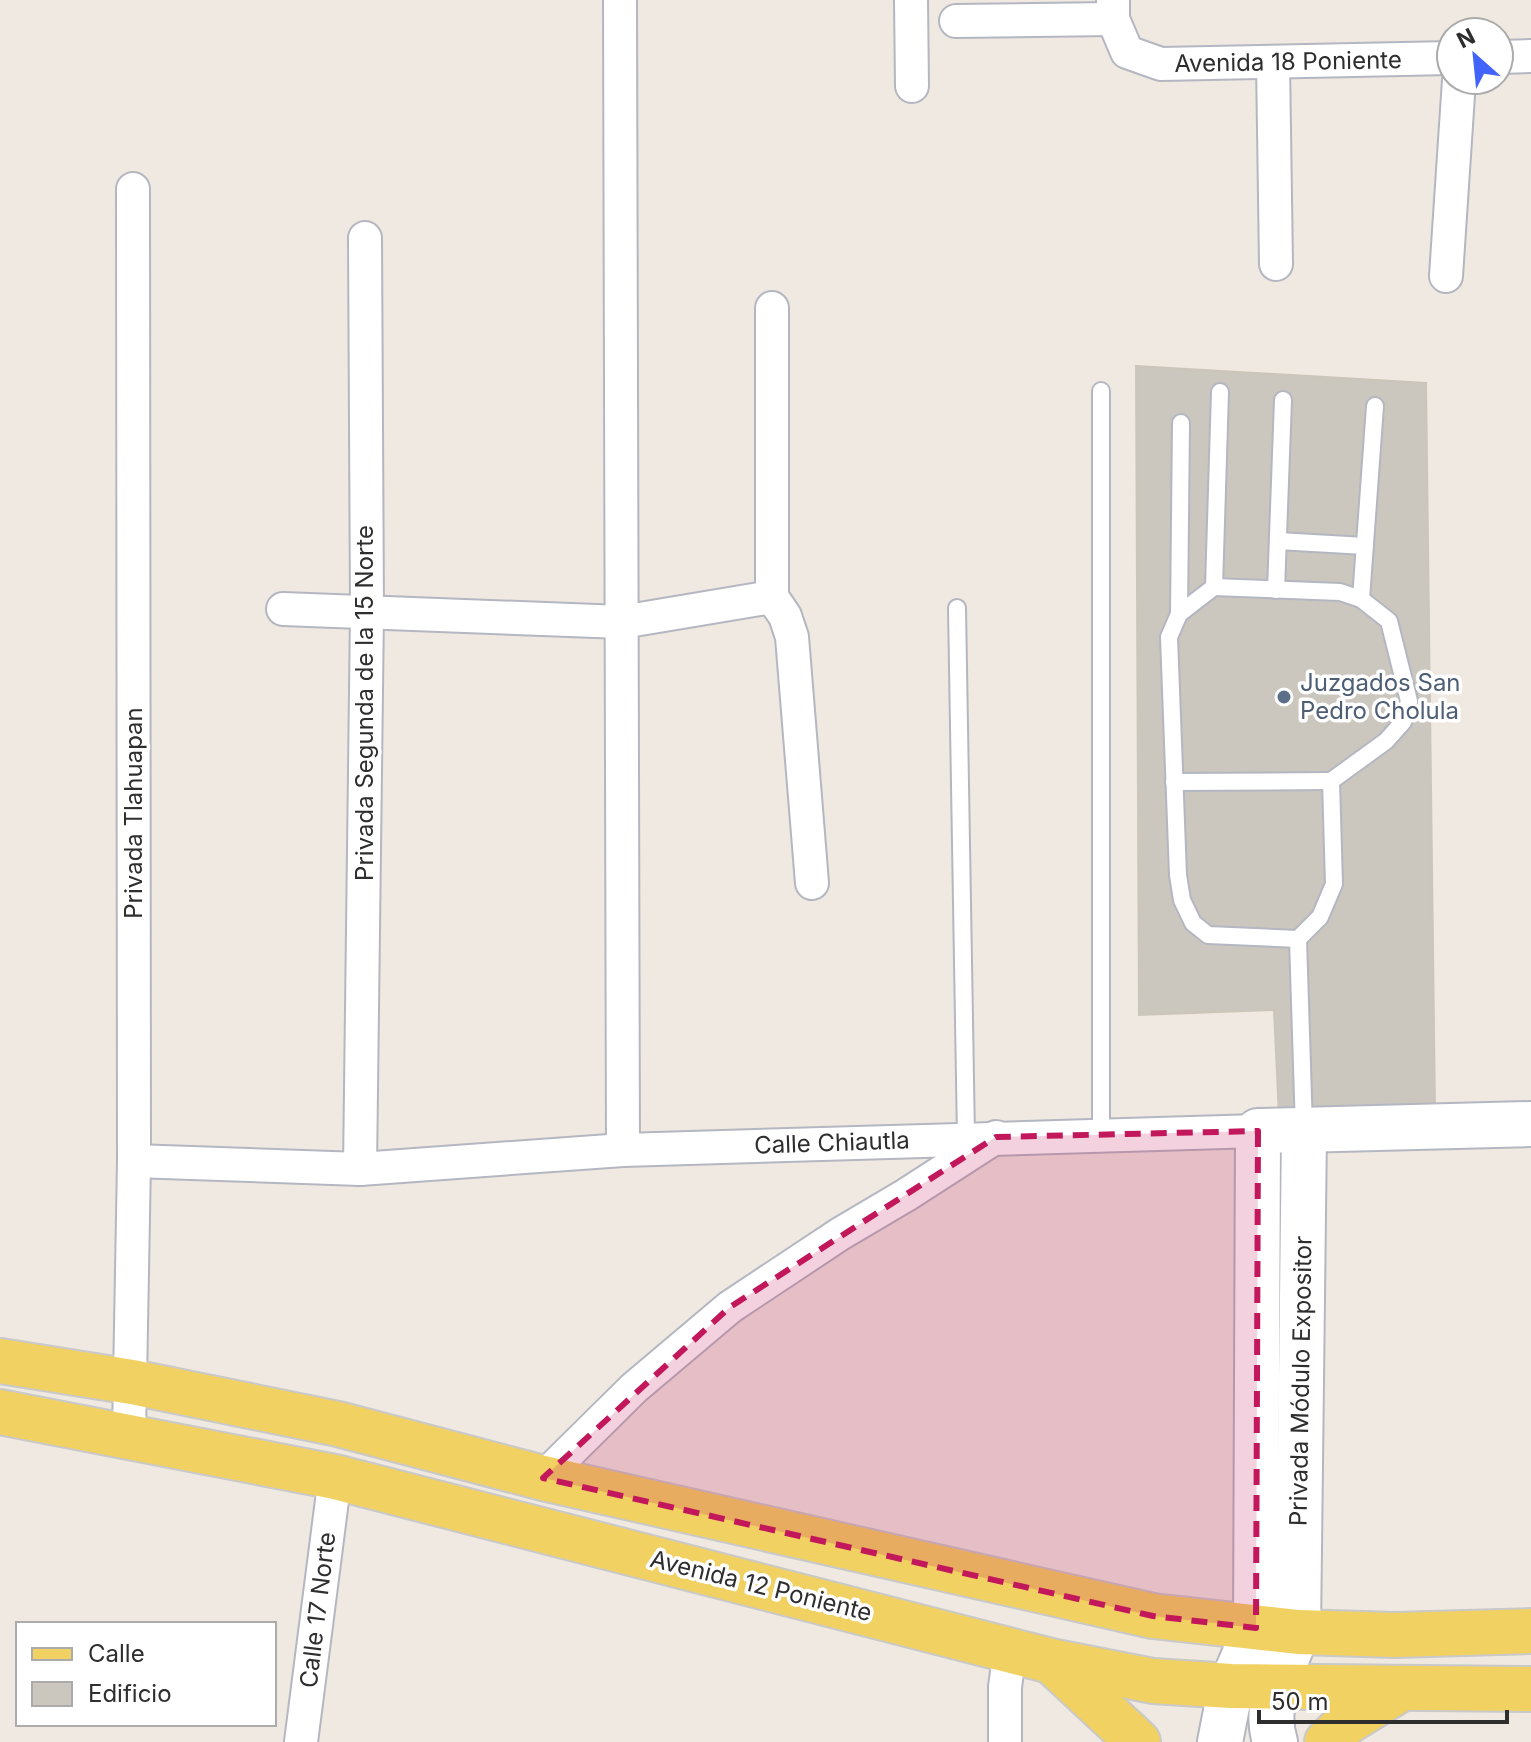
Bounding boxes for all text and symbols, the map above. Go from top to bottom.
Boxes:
north arrow [1435,16,1515,96]
text: N [1453,23,1479,54]
street label: Avenida 18 Poniente [1174,45,1402,78]
street label: Privada Segunda de la 15 Norte [350,525,379,881]
place label: Juzgados San Pedro Cholula [1300,668,1461,725]
marker: Juzgados San Pedro Cholula [1275,688,1293,706]
street label: Privada Tlahuapan [119,707,148,919]
street label: Calle Chiautla [754,1125,910,1160]
street label: Privada Módulo Expositor [1283,1236,1318,1526]
street label: Calle 17 Norte [294,1530,341,1690]
street label: Avenida 12 Poniente [647,1544,875,1627]
legend [16,1622,276,1726]
text: Calle [88,1639,145,1668]
scale bar [1259,1674,1507,1724]
text: Edificio [88,1679,172,1708]
text: 50 m [1271,1687,1329,1716]

